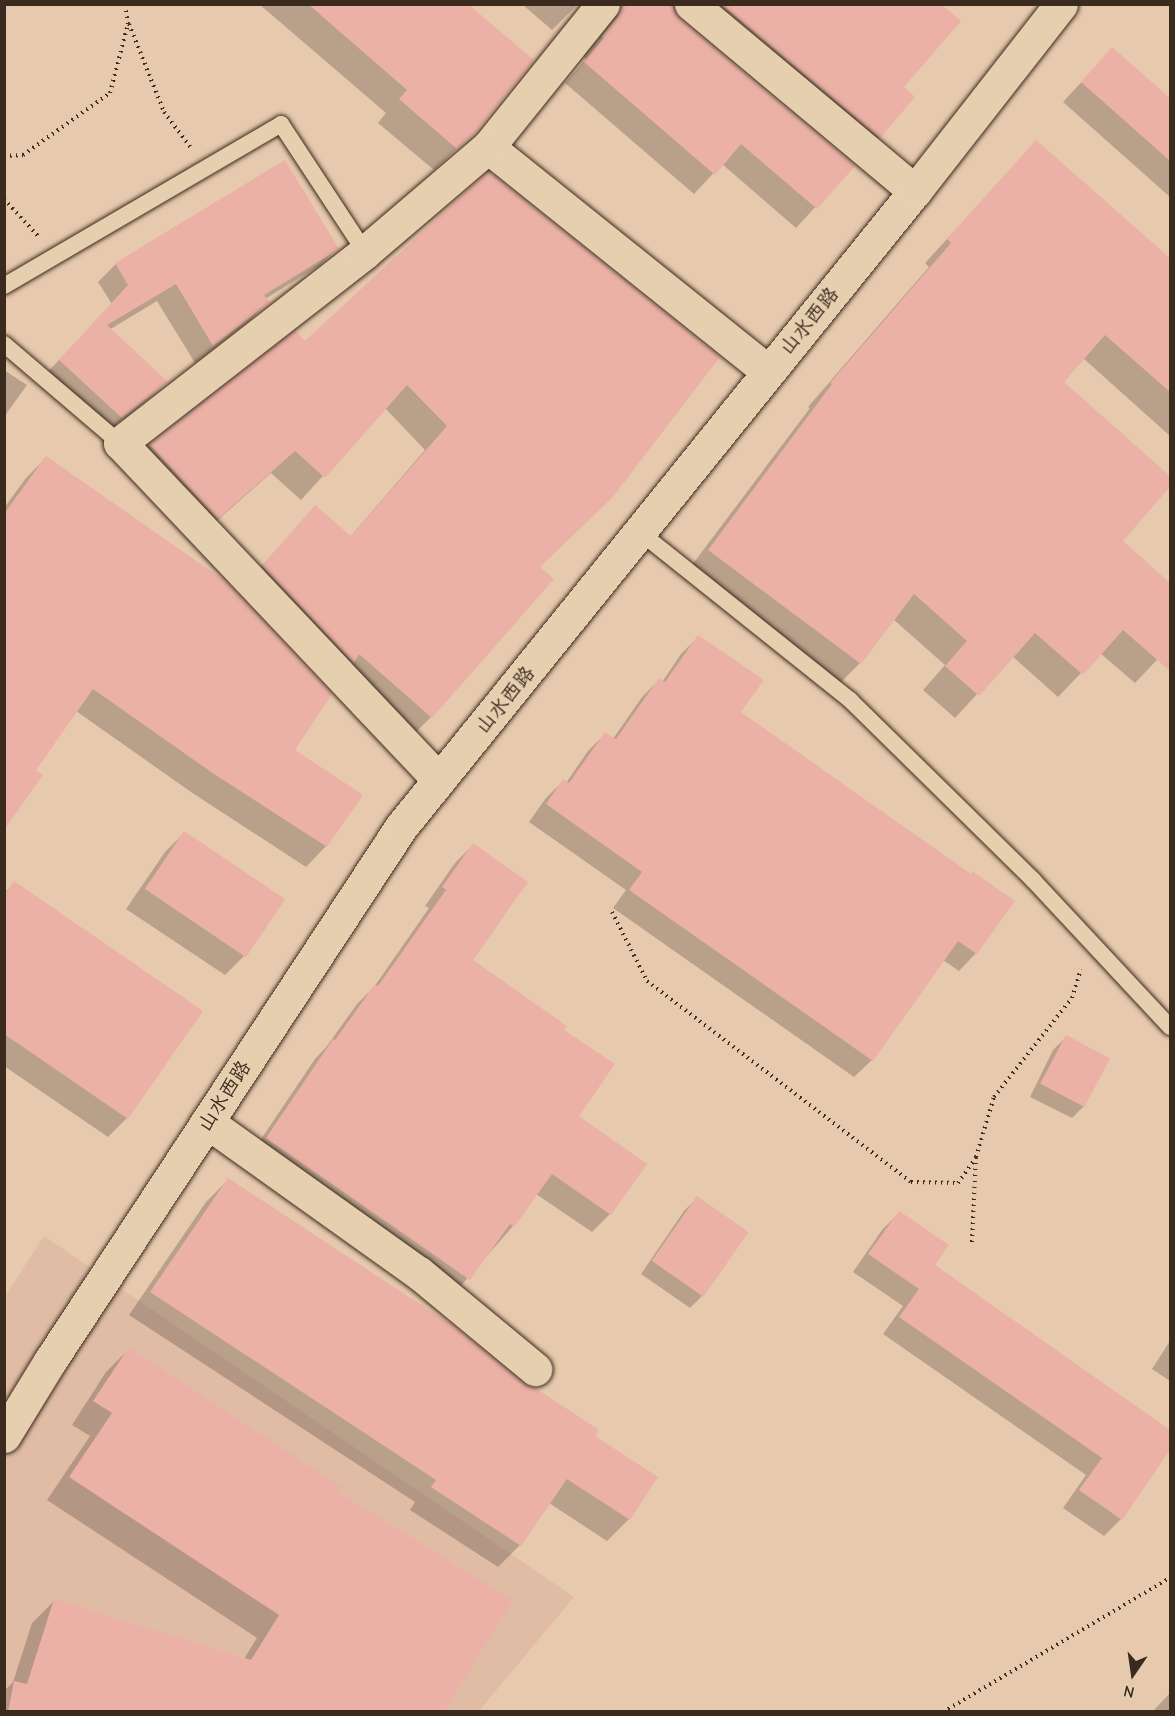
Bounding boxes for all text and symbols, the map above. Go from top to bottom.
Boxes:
street label: 山水西路 [775,282,843,360]
street label: 山水西路 [471,661,539,739]
street label: 山水西路 [192,1056,256,1136]
north arrow [1103,1644,1163,1704]
text: N [1122,1682,1136,1701]

